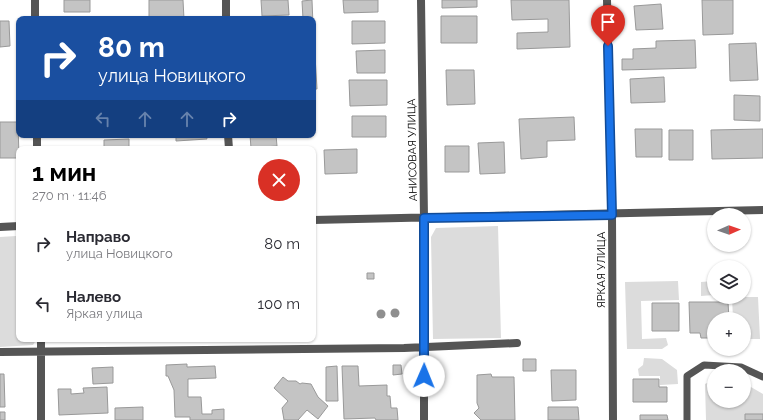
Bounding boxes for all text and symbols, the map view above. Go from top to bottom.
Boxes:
pin [591,5,625,46]
icon: arrive [597,11,619,33]
text: 80 m [98,31,165,64]
icon: right [32,32,84,84]
text: улица Новицкого [98,65,246,86]
street label: АНИСОВАЯ УЛИЦА [405,98,420,201]
icon: left [92,108,114,130]
icon: ahead [134,108,156,130]
icon: ahead [176,108,198,130]
icon: right [218,108,240,130]
text: 1 мин [32,158,96,187]
button: close [258,159,300,201]
text: 270 m · 11:46 [32,188,107,203]
north arrow [707,208,751,252]
map controls [707,208,751,408]
text: Направо [66,228,130,246]
street label: ЯРКАЯ УЛИЦА [595,231,608,308]
icon: right [32,233,54,255]
text: 80 m [264,235,300,253]
text: улица Новицкого [66,246,173,261]
button: layers [707,260,751,304]
text: Налево [66,288,121,306]
icon: left [32,293,54,315]
text: 100 m [258,295,300,313]
text: Яркая улица [66,306,143,321]
button: + [707,312,751,356]
position arrow [403,355,445,397]
button: − [707,364,751,408]

